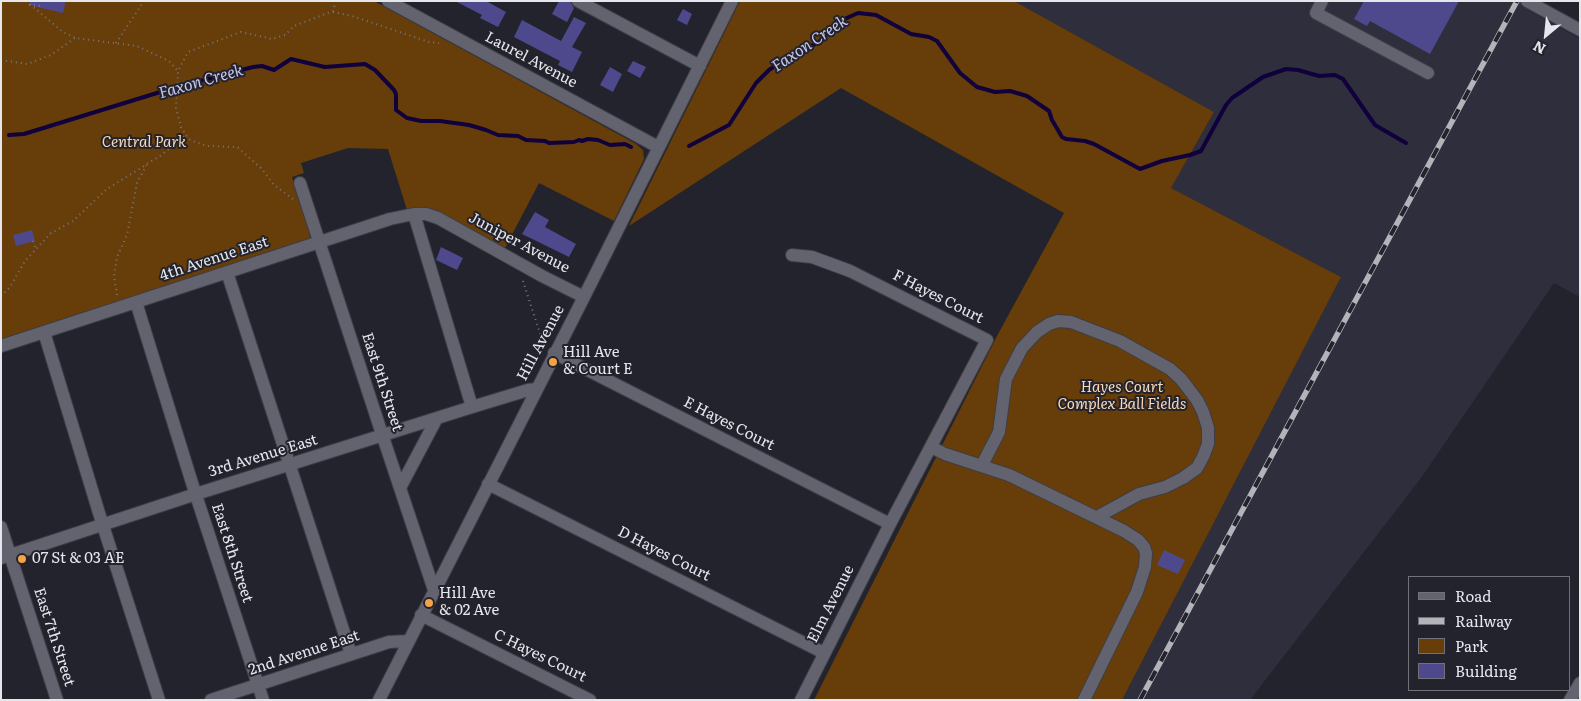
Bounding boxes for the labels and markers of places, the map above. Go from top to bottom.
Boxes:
place label: Hill Ave & Court E [563,344,633,379]
marker: Hill Ave & Court E [547,356,559,368]
place label: 07 St & 03 AE [32,550,124,568]
marker: 07 St & 03 AE [16,553,28,565]
place label: Hill Ave & 02 Ave [439,585,499,620]
marker: Hill Ave & 02 Ave [423,597,435,609]

